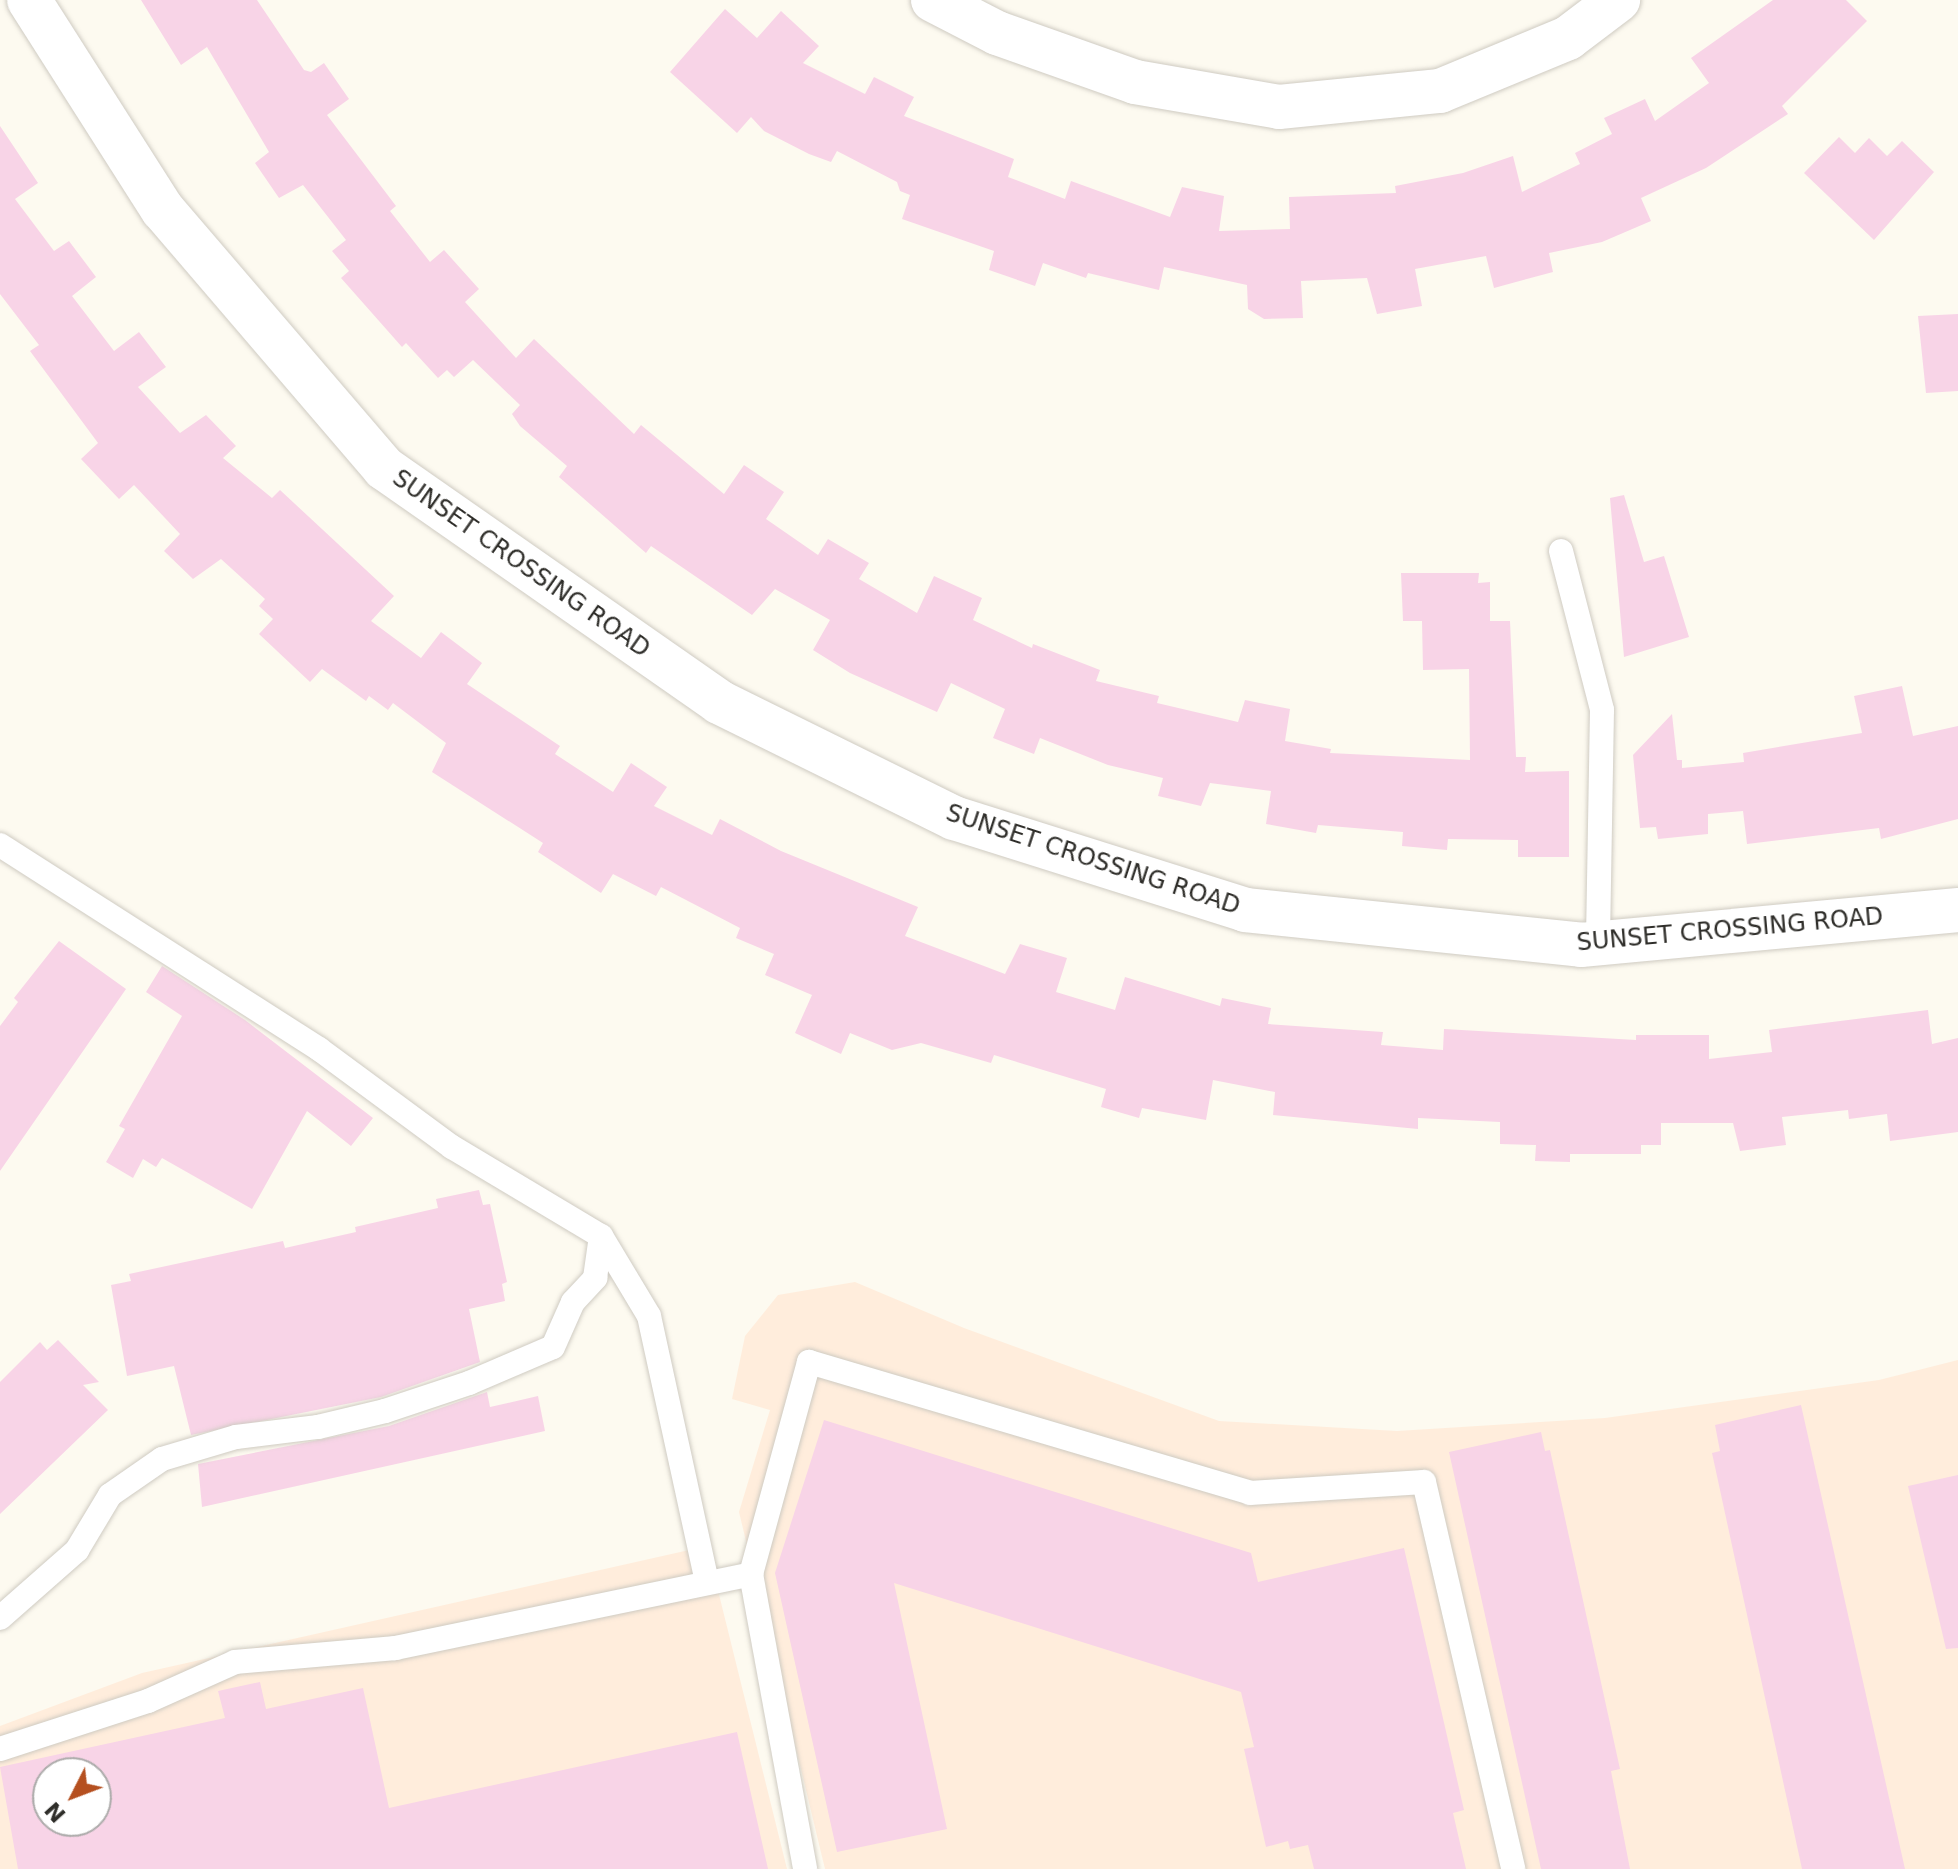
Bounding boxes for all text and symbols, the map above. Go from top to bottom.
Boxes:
street label: SUNSET CROSSING ROAD [387,464,655,664]
street label: SUNSET CROSSING ROAD [942,799,1244,921]
street label: SUNSET CROSSING ROAD [1576,902,1884,958]
north arrow [32,1757,112,1837]
text: N [40,1797,71,1827]

